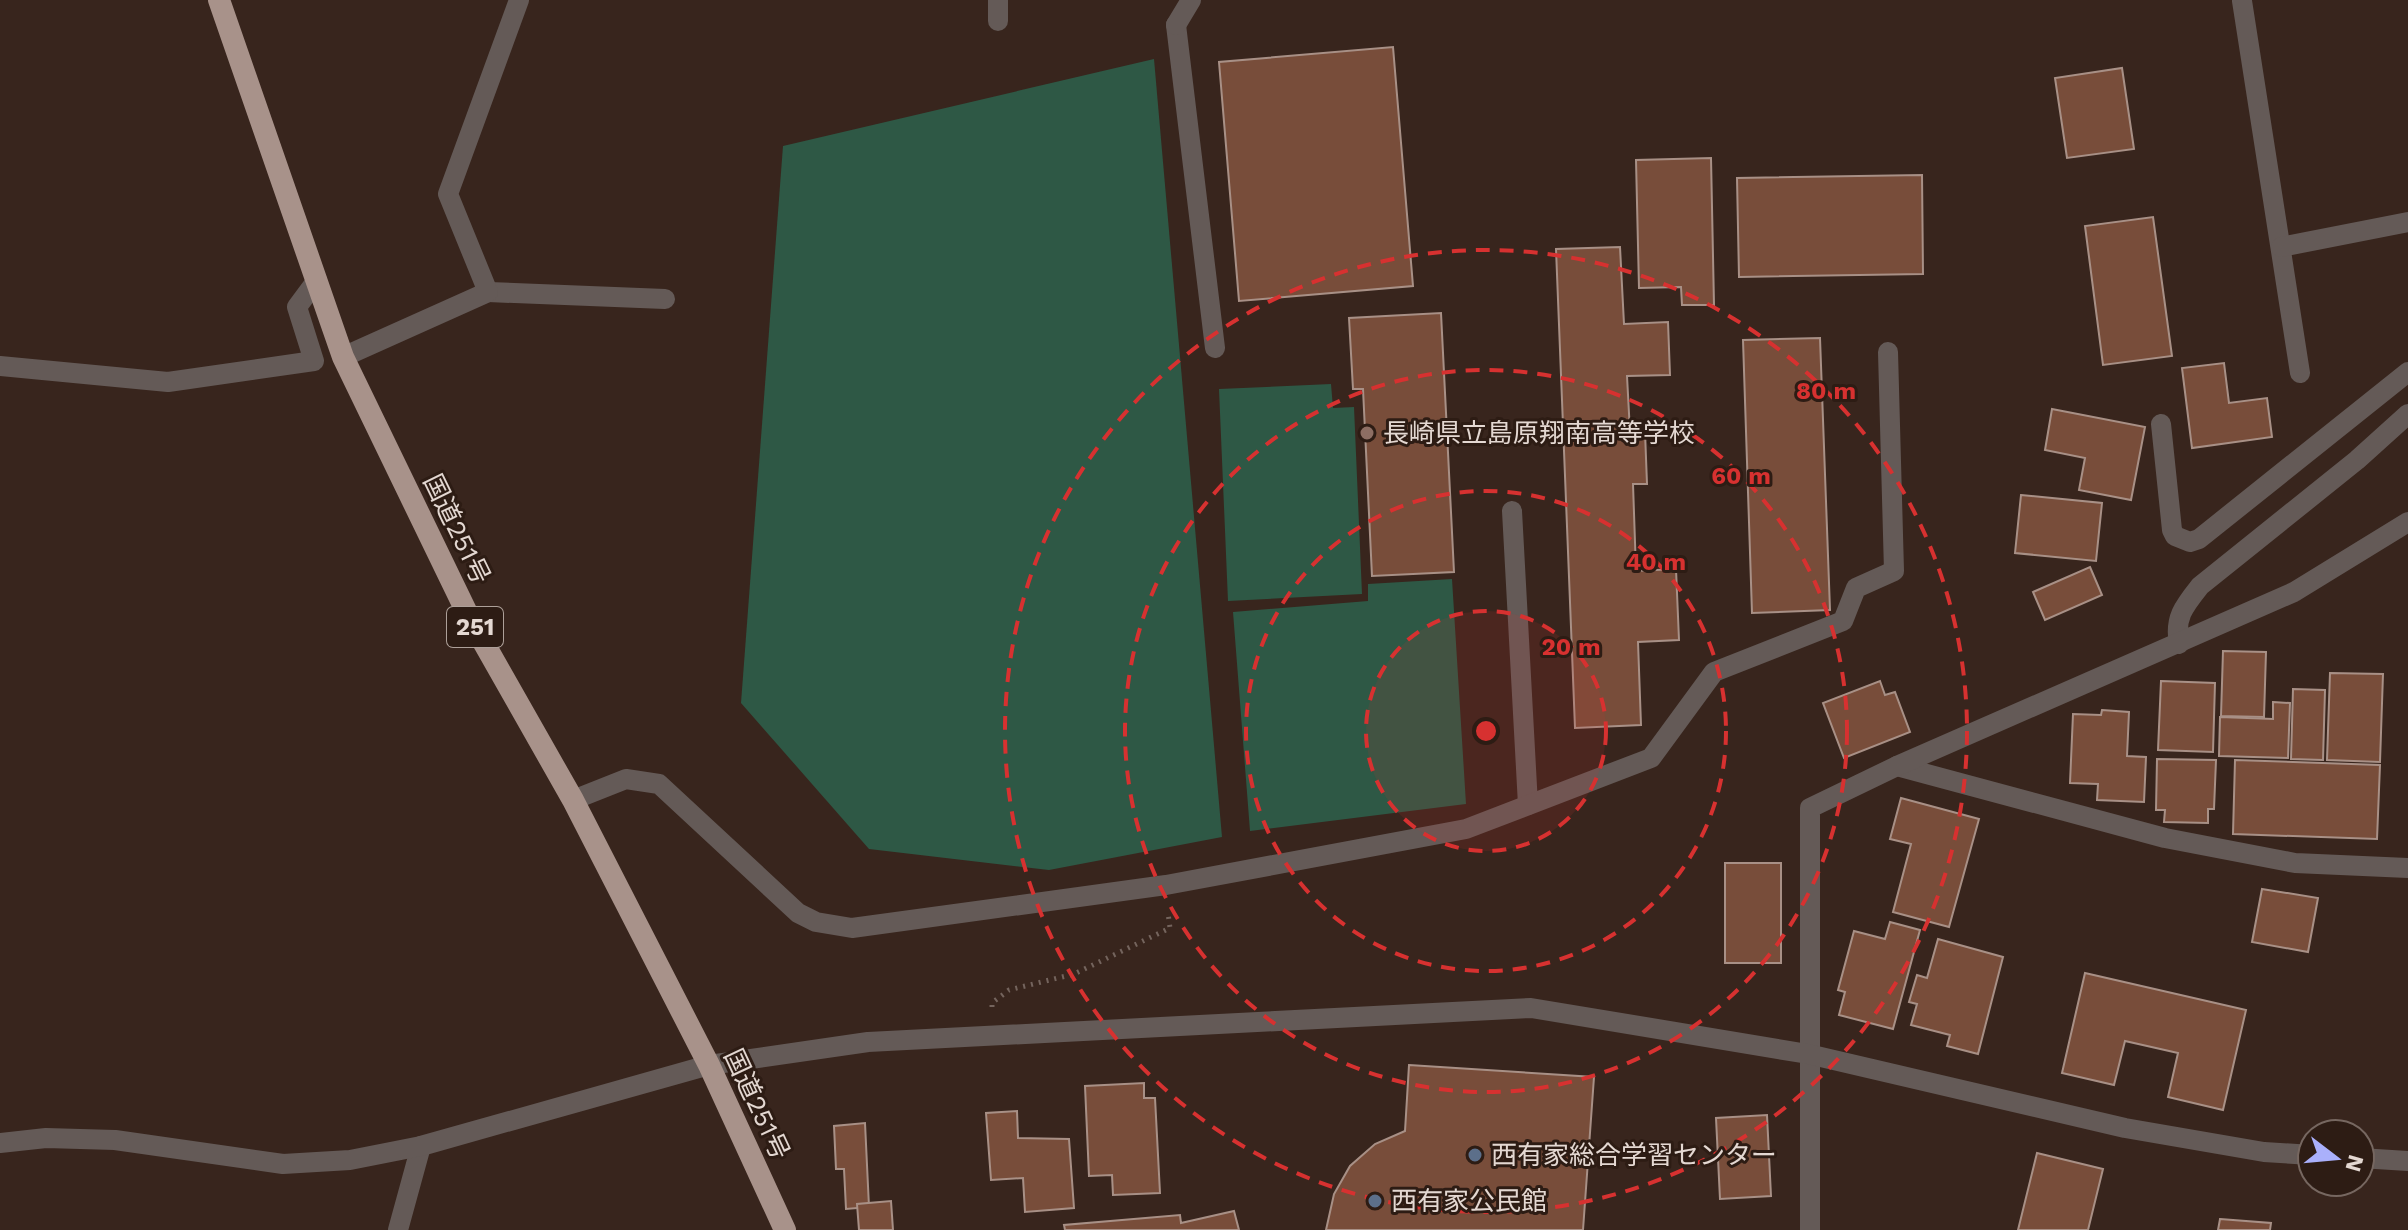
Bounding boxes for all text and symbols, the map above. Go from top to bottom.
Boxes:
text: 80 m [1796,377,1856,405]
place label: 長崎県立島原翔南高等学校 [1383,418,1695,448]
marker: 長崎県立島原翔南高等学校 [1358,424,1376,442]
text: 60 m [1711,462,1771,490]
street label: 国道251号 [418,469,496,589]
text: 40 m [1626,548,1686,576]
road number: 251 [447,607,503,647]
text: 20 m [1541,633,1601,661]
centre of rings [1472,717,1500,745]
street label: 国道251号 [718,1044,796,1164]
north arrow [2296,1118,2376,1198]
place label: 西有家総合学習センター [1491,1140,1777,1170]
marker: 西有家総合学習センター [1466,1146,1484,1164]
text: N [2340,1152,2369,1175]
place label: 西有家公民館 [1391,1186,1547,1216]
marker: 西有家公民館 [1366,1192,1384,1210]

